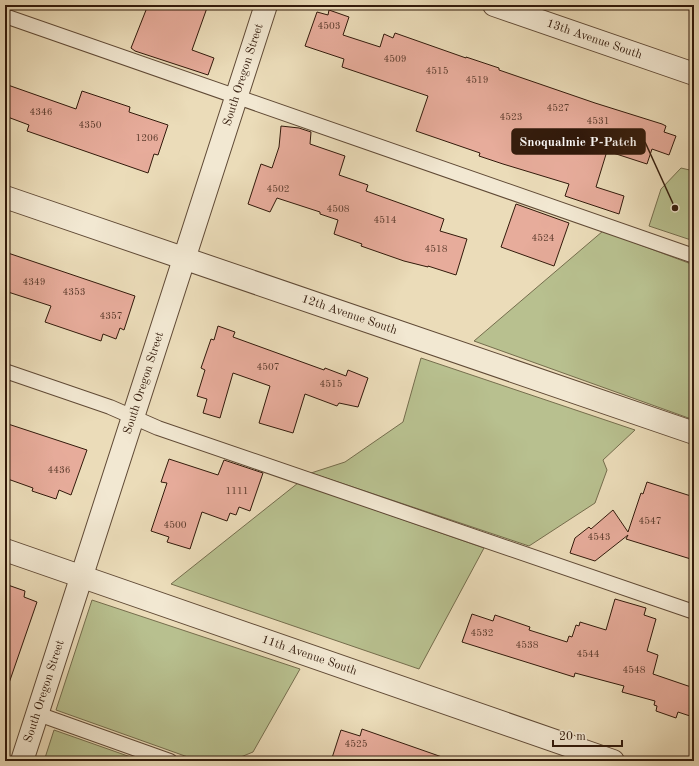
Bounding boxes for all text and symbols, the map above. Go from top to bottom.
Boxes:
street label: 13th Avenue South [545,18,644,62]
house number: 4503 [317,21,341,31]
street label: South Oregon Street [221,22,266,128]
house number: 4509 [383,54,407,64]
house number: 4515 [425,66,449,76]
house number: 4519 [465,75,489,85]
house number: 4527 [546,103,570,113]
house number: 4346 [29,107,53,117]
house number: 4523 [499,112,523,122]
house number: 4531 [586,116,610,126]
house number: 4350 [78,120,102,130]
callout: Snoqualmie P-Patch [512,129,645,154]
house number: 1206 [135,133,159,143]
text: Snoqualmie P-Patch [519,136,637,149]
house number: 4502 [266,184,290,194]
house number: 4508 [326,204,350,214]
house number: 4514 [373,215,397,225]
house number: 4524 [531,233,555,243]
house number: 4518 [424,244,448,254]
house number: 4349 [22,277,46,287]
house number: 4353 [62,287,86,297]
street label: 12th Avenue South [300,293,399,337]
house number: 4357 [99,311,123,321]
street label: South Oregon Street [122,330,166,436]
house number: 4507 [256,362,280,372]
house number: 4515 [319,379,343,389]
house number: 4436 [47,465,71,475]
house number: 1111 [225,486,249,496]
house number: 4547 [638,516,662,526]
house number: 4500 [163,520,187,530]
house number: 4543 [587,532,611,542]
house number: 4532 [470,628,494,638]
street label: 11th Avenue South [260,633,359,678]
street label: South Oregon Street [22,639,67,744]
house number: 4538 [515,640,539,650]
house number: 4544 [576,649,600,659]
house number: 4548 [622,665,646,675]
scale bar [553,722,622,748]
text: 20 m [559,731,586,743]
house number: 4525 [344,739,368,749]

